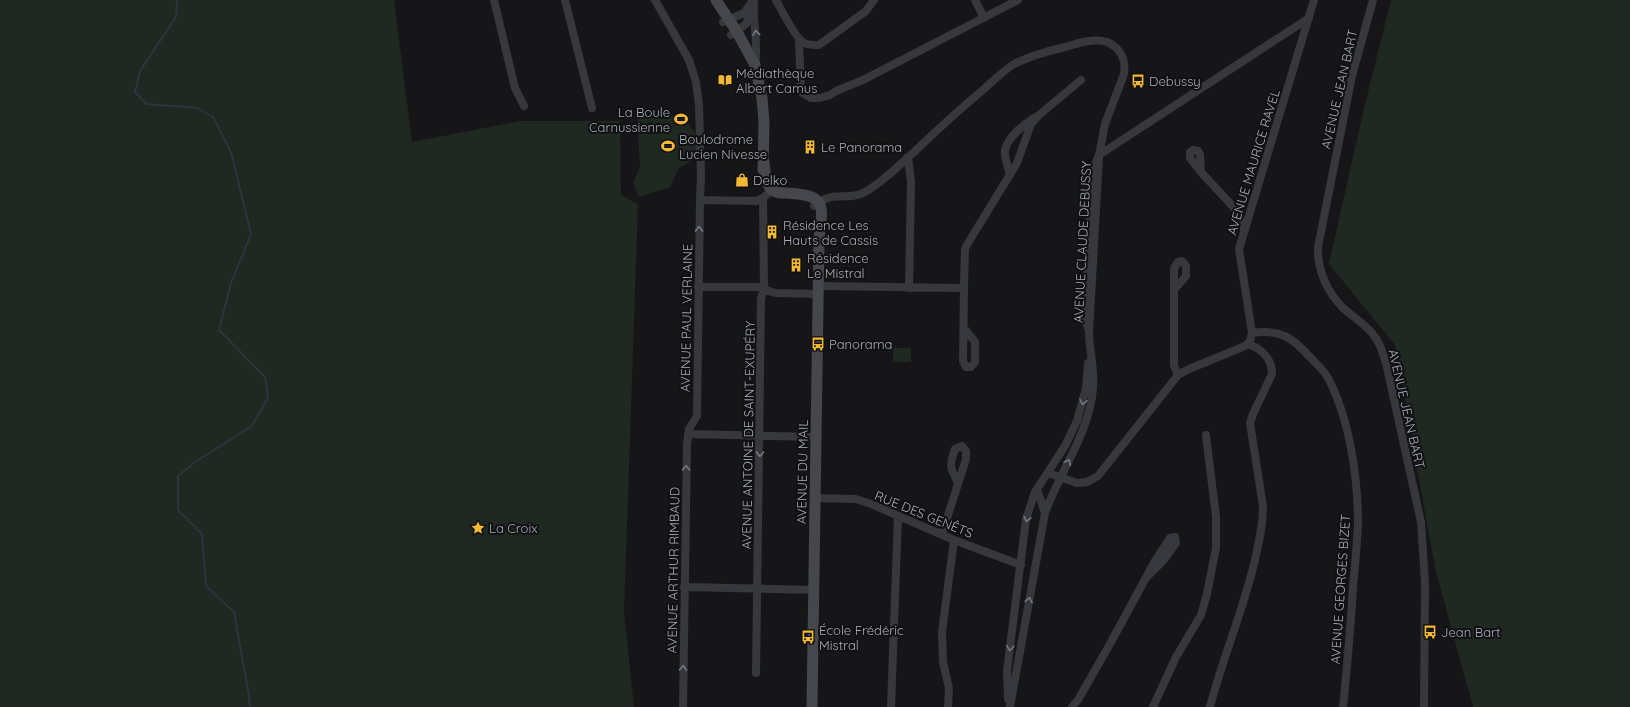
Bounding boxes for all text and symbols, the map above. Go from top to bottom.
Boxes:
street label: AVENUE JEAN BART [1317,27,1361,150]
one-way arrow [751,30,760,36]
place label: Médiathèque Albert Camus [736,65,817,96]
library icon: Médiathèque Albert Camus [717,72,733,88]
bus stop icon: Debussy [1130,73,1146,89]
place label: Debussy [1149,73,1201,89]
street label: AVENUE MAURICE RAVEL [1223,87,1283,237]
place label: La Boule Carnussienne [589,104,670,135]
sports icon: La Boule Carnussienne [673,111,689,127]
place label: Boulodrome Lucien Nivesse [679,131,767,162]
sports icon: Boulodrome Lucien Nivesse [660,138,676,154]
building icon: Le Panorama [802,139,818,155]
place label: Le Panorama [821,139,902,155]
street label: AVENUE CLAUDE DEBUSSY [1070,160,1094,323]
shop icon: Delko [734,172,750,188]
place label: Delko [753,172,787,188]
place label: Résidence Les Hauts de Cassis [783,217,878,248]
building icon: Résidence Les Hauts de Cassis [764,224,780,240]
one-way arrow [695,226,704,232]
street label: AVENUE PAUL VERLAINE [677,244,695,392]
place label: Résidence Le Mistral [807,250,869,281]
building icon: Résidence Le Mistral [788,257,804,273]
street label: AVENUE ANTOINE DE SAINT-EXUPÉRY [738,320,758,550]
bus stop icon: Panorama [810,336,826,352]
place label: Panorama [829,336,892,352]
street label: AVENUE JEAN BART [1385,348,1429,471]
one-way arrow [1079,399,1087,406]
street label: AVENUE DU MAIL [793,420,811,524]
one-way arrow [756,451,764,457]
one-way arrow [1063,459,1071,466]
one-way arrow [682,465,690,471]
street label: AVENUE ARTHUR RIMBAUD [664,487,682,653]
street label: RUE DES GENÊTS [872,487,976,541]
street label: AVENUE GEORGES BIZET [1327,513,1353,665]
one-way arrow [1024,515,1032,522]
place icon: La Croix [470,520,486,536]
place label: La Croix [489,520,537,536]
one-way arrow [1025,597,1033,603]
place label: École Frédéric Mistral [819,622,904,653]
bus stop icon: Jean Bart [1422,624,1438,640]
place label: Jean Bart [1441,624,1501,640]
bus stop icon: École Frédéric Mistral [800,629,816,645]
one-way arrow [1006,644,1015,651]
one-way arrow [679,665,687,671]

